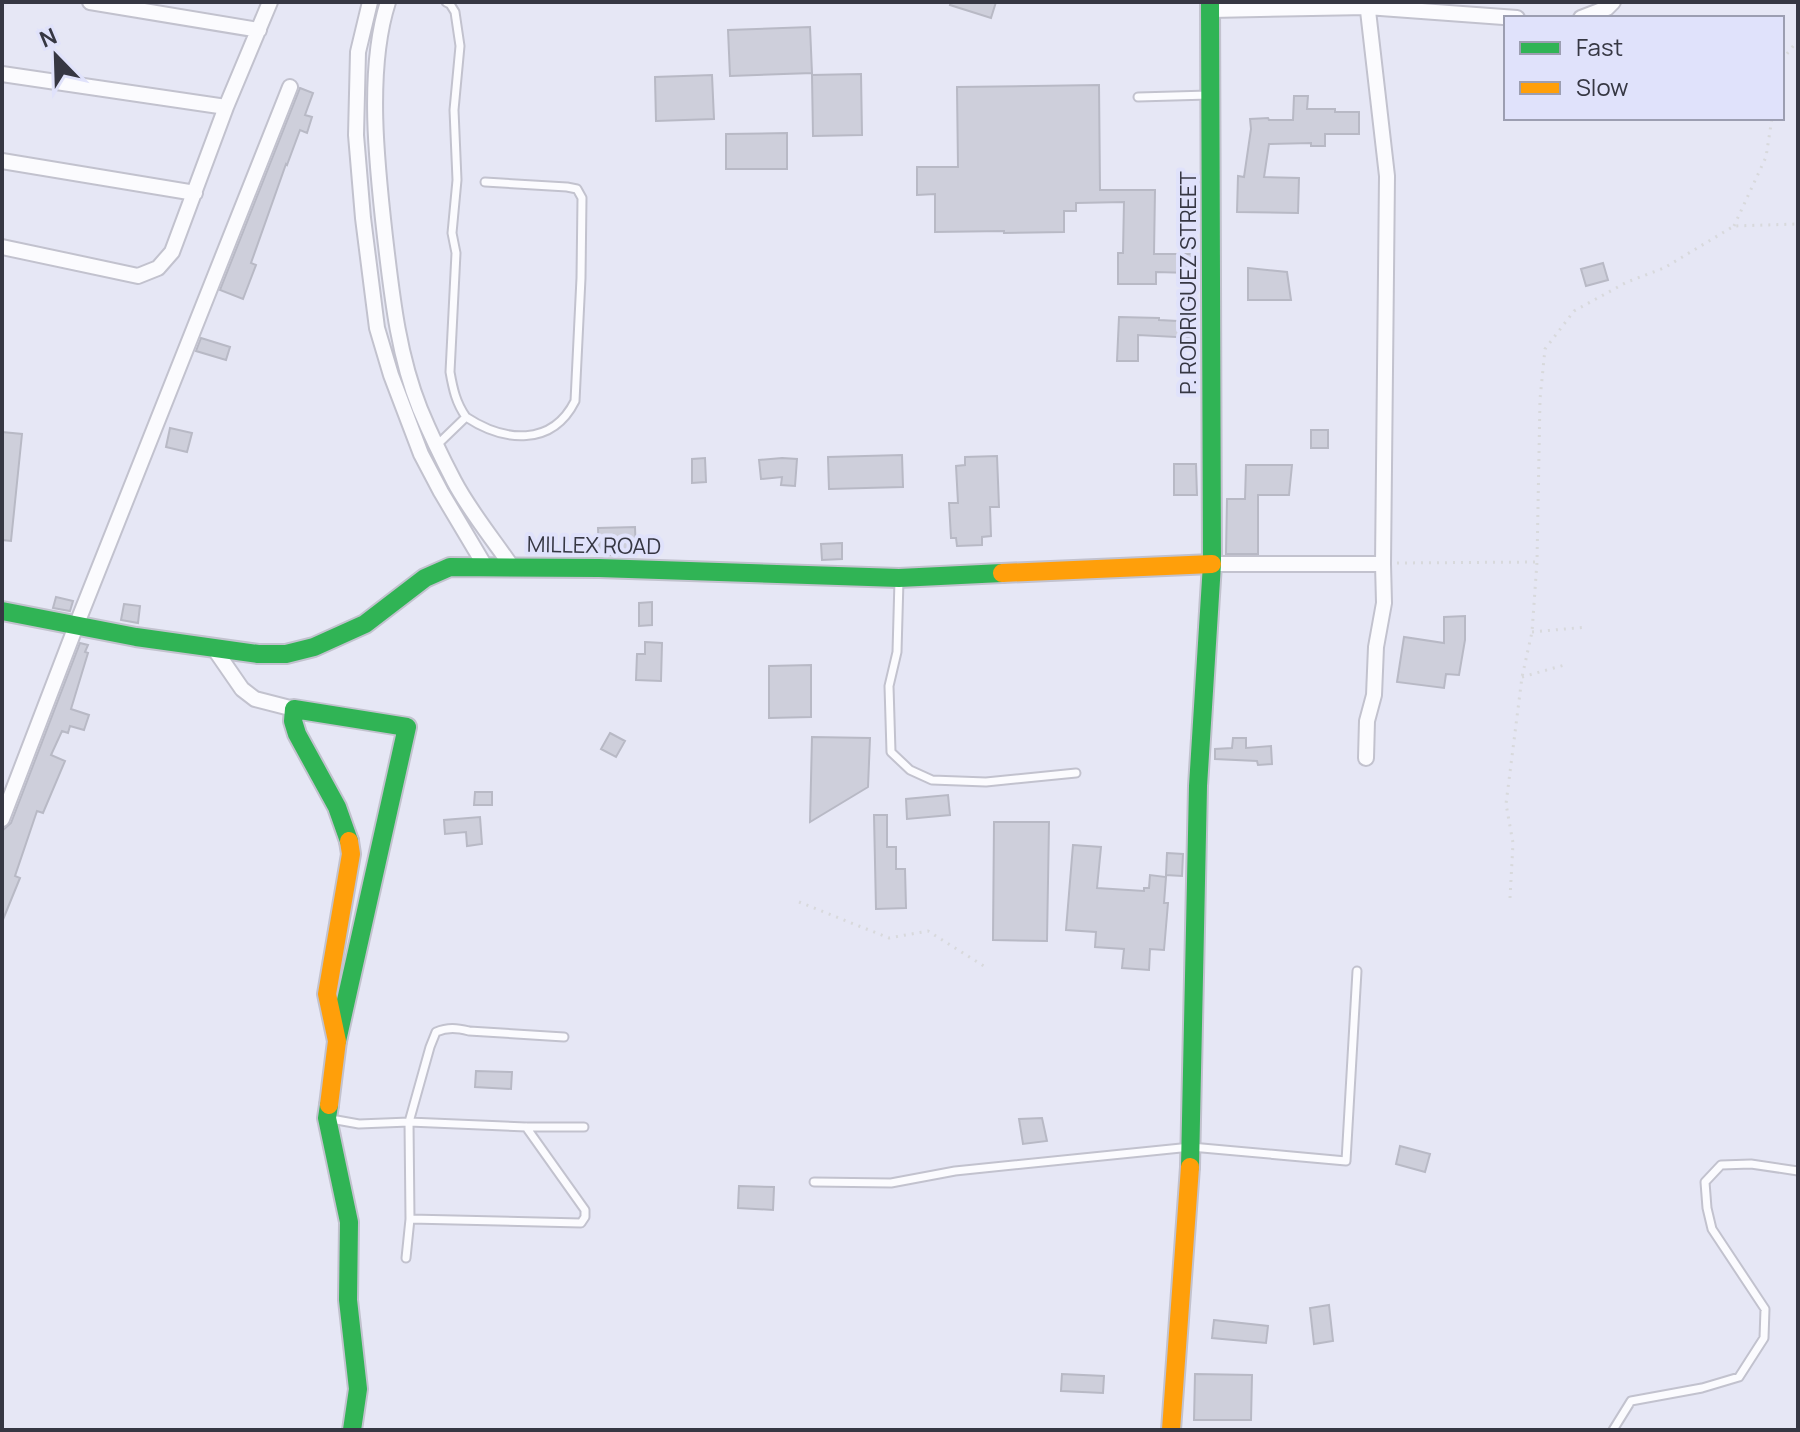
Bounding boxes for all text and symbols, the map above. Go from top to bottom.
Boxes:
north arrow [16,16,96,96]
legend [1504,16,1784,120]
text: N [35,21,61,54]
text: Fast [1576,30,1623,63]
text: Slow [1576,70,1629,103]
street label: P. RODRIGUEZ STREET [1173,171,1203,395]
street label: MILLEX ROAD [527,529,661,561]

